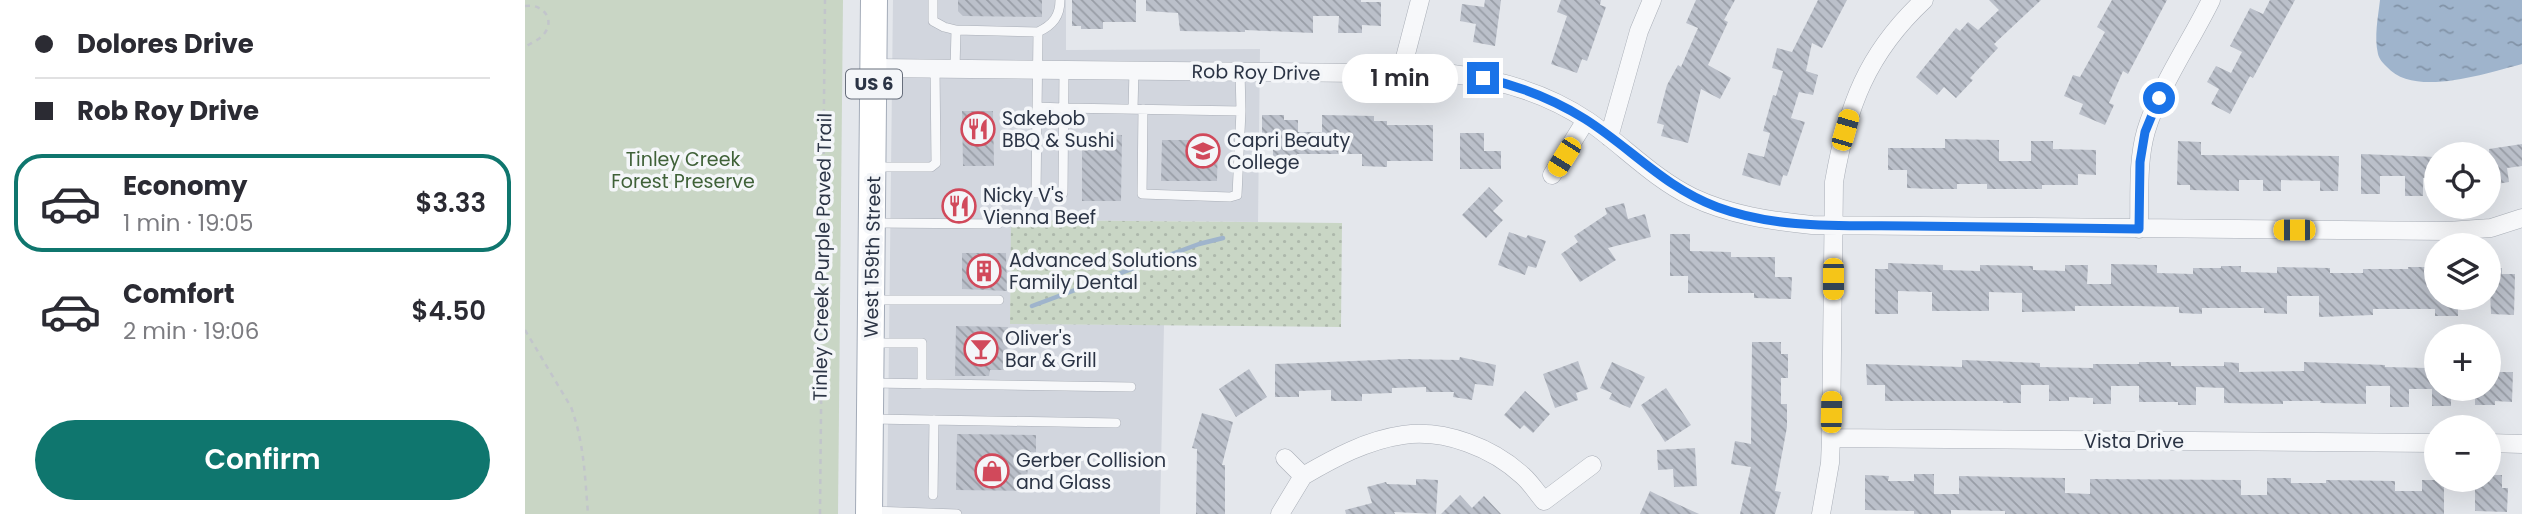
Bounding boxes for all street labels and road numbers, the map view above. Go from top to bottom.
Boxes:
street label: Rob Roy Drive [1191,58,1321,87]
road number: US 6 [846,70,902,98]
street label: Tinley Creek Purple Paved Trail [806,113,839,401]
street label: West 159th Street [858,176,887,338]
street label: Vista Drive [2084,428,2184,455]

